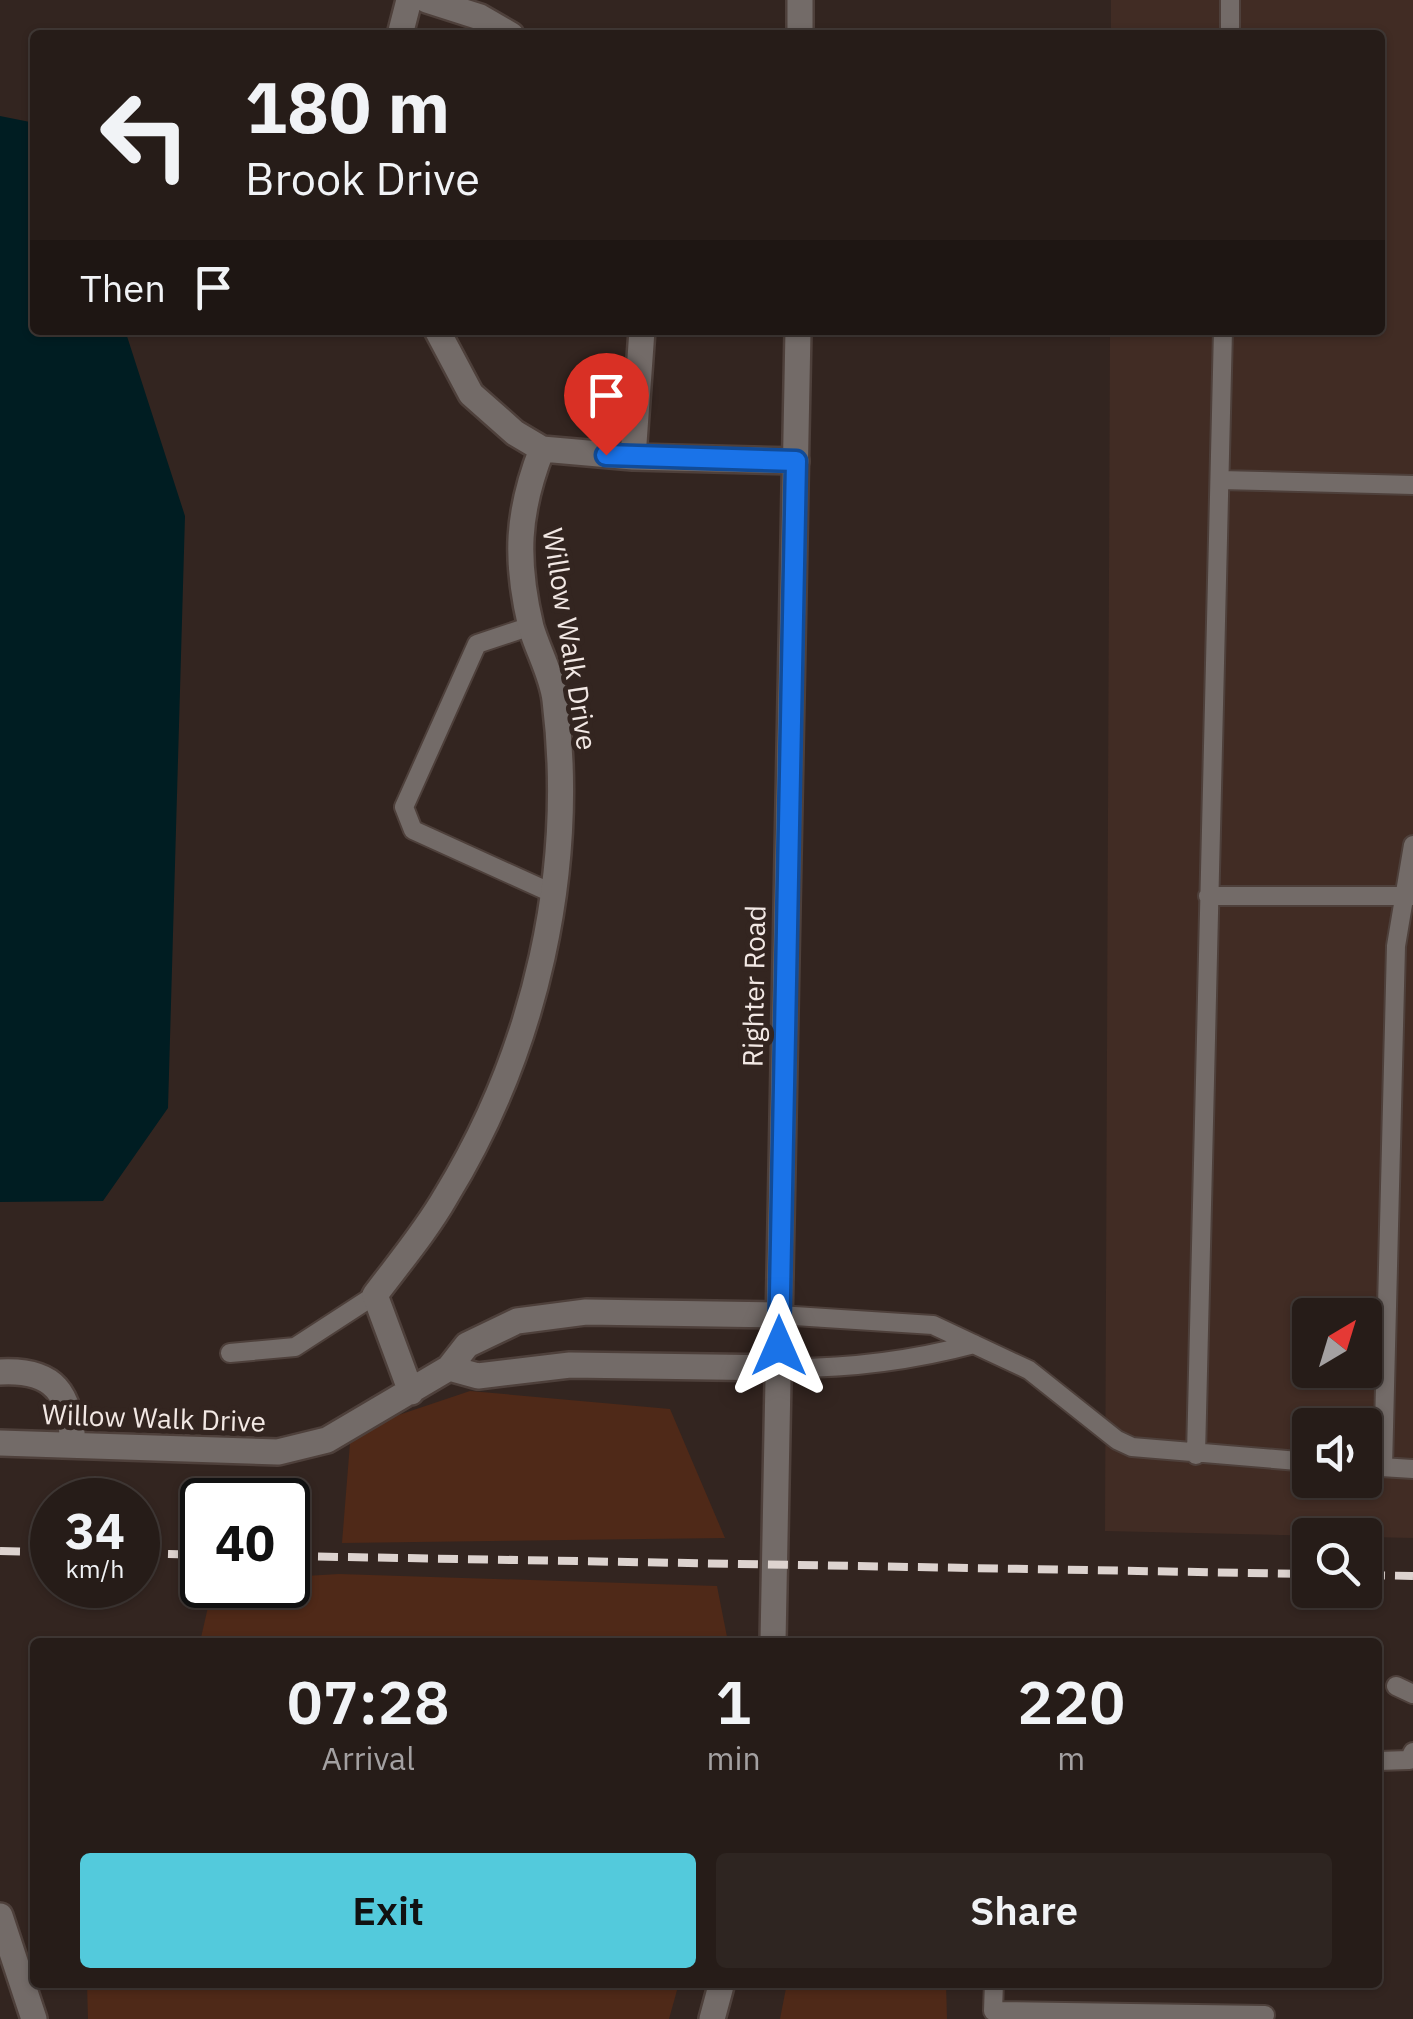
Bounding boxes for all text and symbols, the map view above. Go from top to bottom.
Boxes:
text: 180 m [245,61,450,152]
icon: left [80,70,210,200]
text: Brook Drive [245,149,480,207]
icon: arrive [186,260,241,315]
text: Then [80,263,166,312]
pin [564,353,649,456]
icon: arrive [579,368,634,423]
street label: Willow Walk Drive [535,525,606,753]
street label: Righter Road [734,905,773,1067]
position arrow [727,1294,831,1398]
north arrow [1292,1298,1382,1388]
map controls [1292,1298,1382,1608]
street label: Willow Walk Drive [41,1395,267,1440]
button: sound [1292,1408,1382,1498]
speed limit sign: 40 [180,1478,310,1608]
text: 34 [65,1498,125,1563]
button: search [1292,1518,1382,1608]
text: km/h [66,1552,124,1585]
text: 07:28 [287,1662,450,1741]
text: 1 [716,1662,752,1741]
text: 220 [1017,1662,1125,1741]
text: Arrival [322,1737,415,1779]
text: min [706,1737,761,1779]
text: m [1057,1737,1085,1779]
button: Exit [80,1853,696,1968]
button: Share [716,1853,1332,1968]

